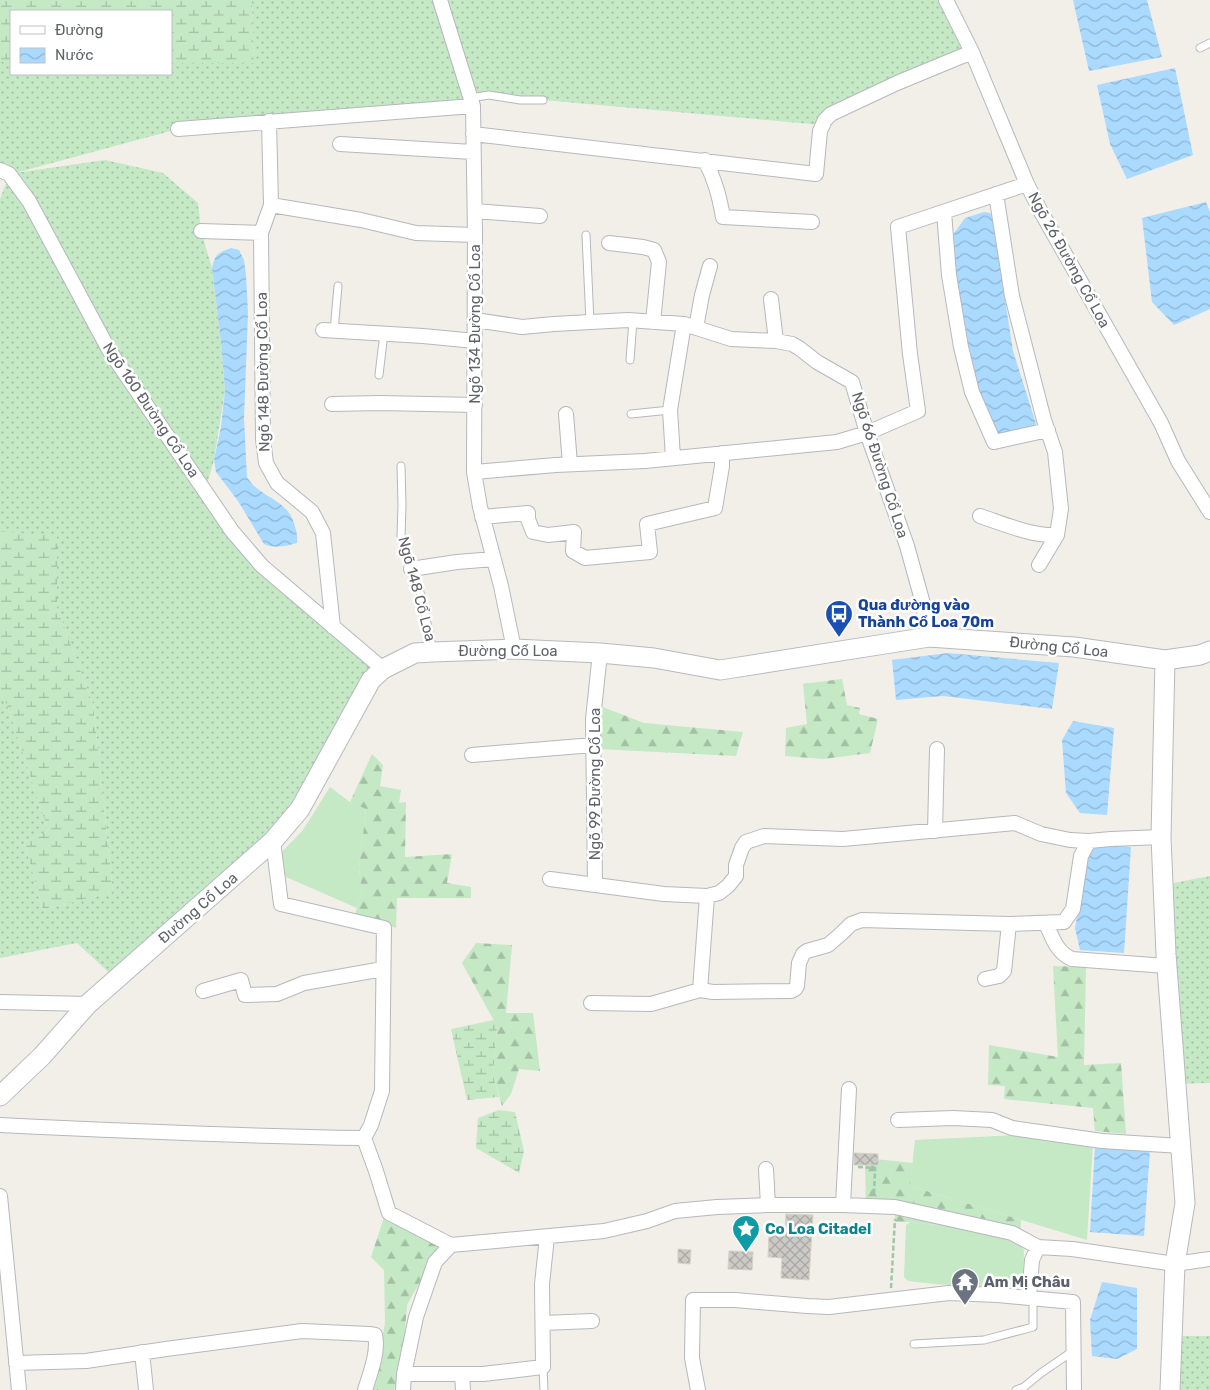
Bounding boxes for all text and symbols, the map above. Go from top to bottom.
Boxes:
legend [10,10,172,75]
text: Đường [55,21,103,39]
text: Nước [55,46,94,64]
street label: Ngõ 26 Đường Cổ Loa [1024,189,1114,331]
street label: Ngõ 134 Đường Cổ Loa [466,244,484,404]
street label: Ngõ 148 Đường Cổ Loa [253,292,273,452]
street label: Ngõ 160 Đường Cổ Loa [99,339,203,481]
street label: Ngõ 66 Đường Cổ Loa [848,390,912,540]
street label: Ngõ 148 Cổ Loa [394,535,440,643]
place label: Qua đường vào Thành Cổ Loa 70m [858,596,994,631]
bus stop icon: Qua đường vào Thành Cổ Loa 70m [824,599,854,638]
street label: Đường Cổ Loa [1009,633,1109,661]
street label: Đường Cổ Loa [458,642,558,660]
street label: Ngõ 99 Đường Cổ Loa [586,708,604,860]
street label: Đường Cổ Loa [155,869,241,947]
place icon: Co Loa Citadel [731,1214,761,1253]
place label: Co Loa Citadel [765,1220,871,1238]
temple icon: Am Mị Châu [950,1267,980,1306]
place label: Am Mị Châu [984,1273,1070,1291]

